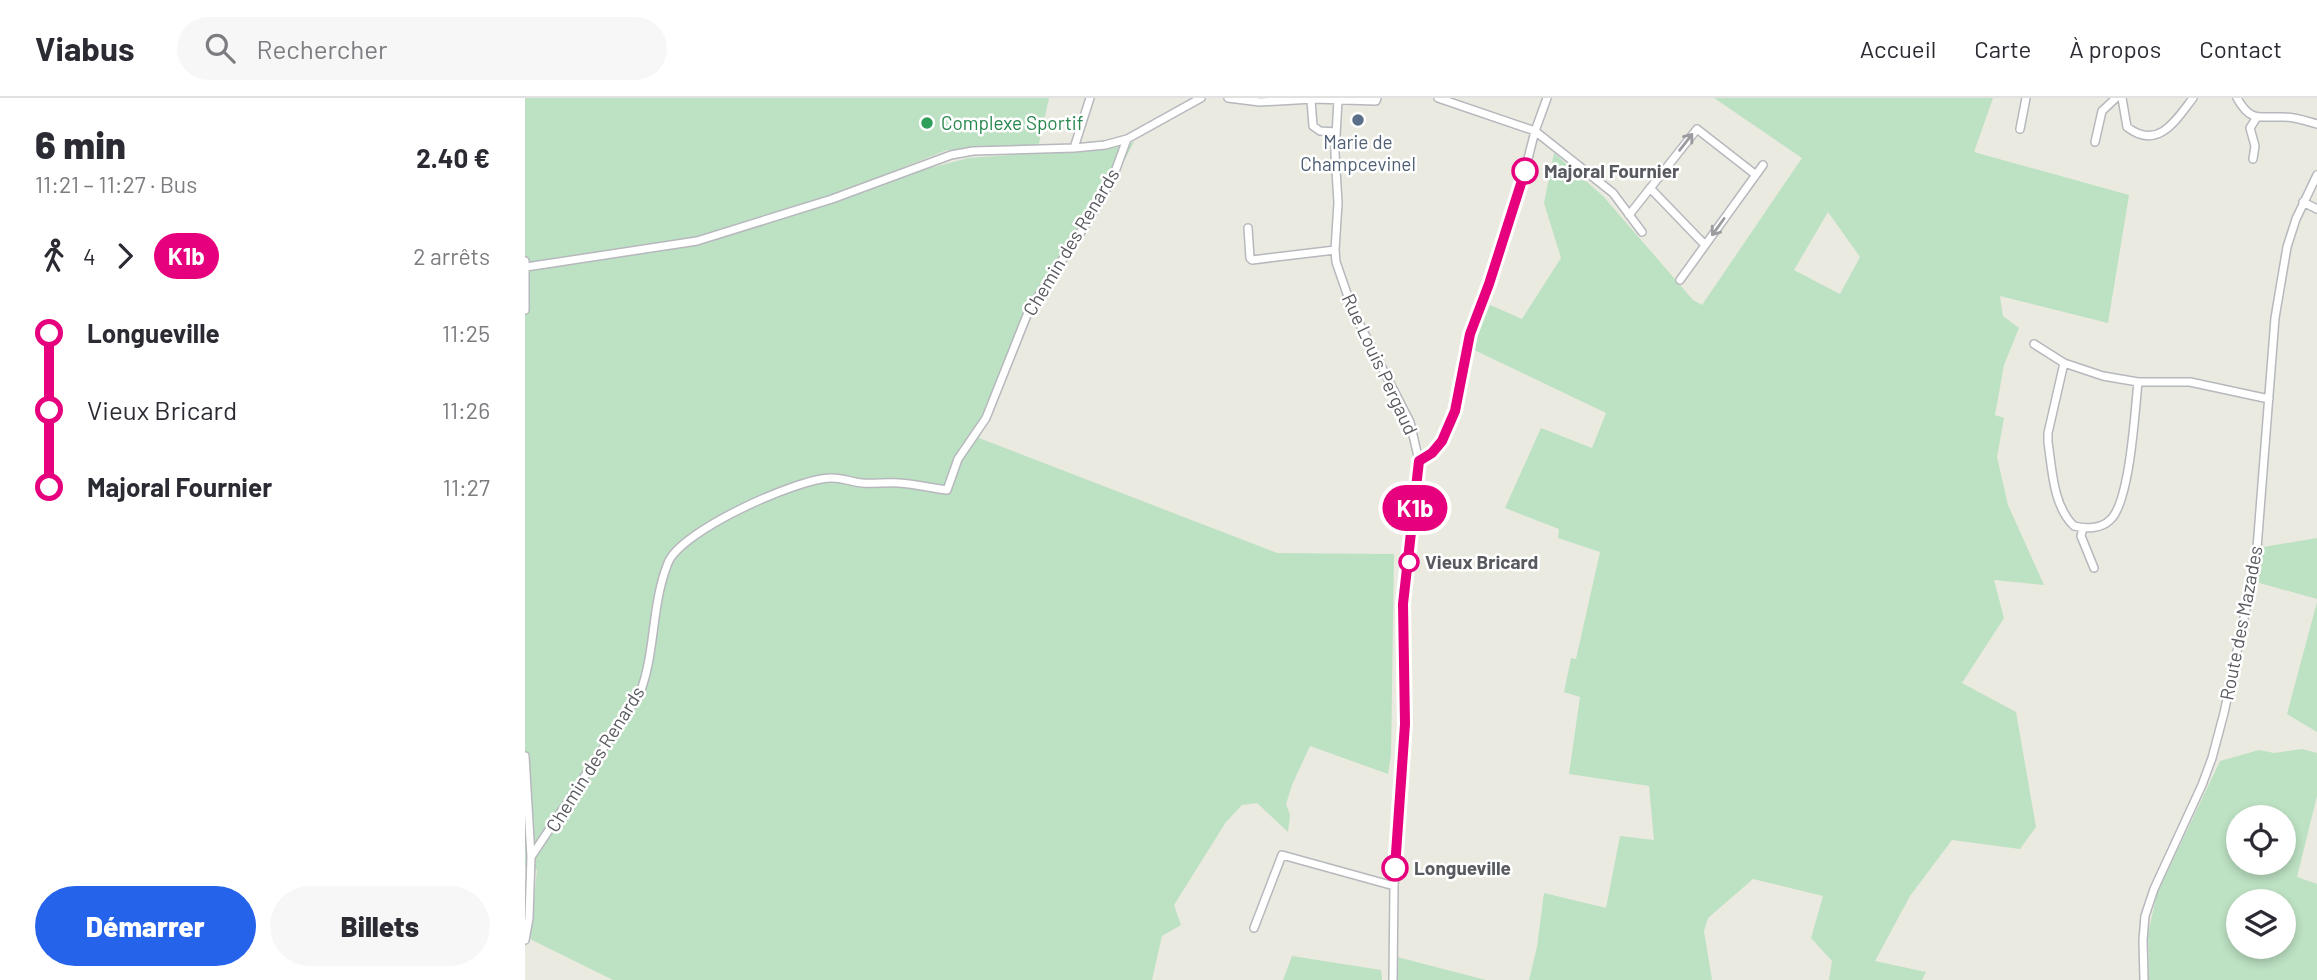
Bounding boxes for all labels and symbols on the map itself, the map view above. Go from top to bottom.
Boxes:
place label: Complexe Sportif [941,111,1083,134]
marker: Marie de Champcevinel [1350,112,1366,128]
marker: Complexe Sportif [919,115,935,131]
place label: Marie de Champcevinel [1300,130,1416,175]
one-way arrow [1679,133,1694,151]
marker: Majoral Fournier [1512,158,1538,184]
place label: Majoral Fournier [1544,159,1680,182]
street label: Chemin des Renards [1018,164,1124,320]
one-way arrow [1711,218,1726,237]
street label: Rue Louis Pergaud [1338,290,1423,438]
line badge: K1b [1375,485,1455,531]
street label: Route des Mazades [2214,544,2267,702]
place label: Vieux Bricard [1425,550,1538,573]
marker: Vieux Bricard [1399,552,1419,572]
street label: Chemin des Renards [540,682,649,836]
marker: Longueville [1382,855,1408,881]
place label: Longueville [1414,856,1511,879]

